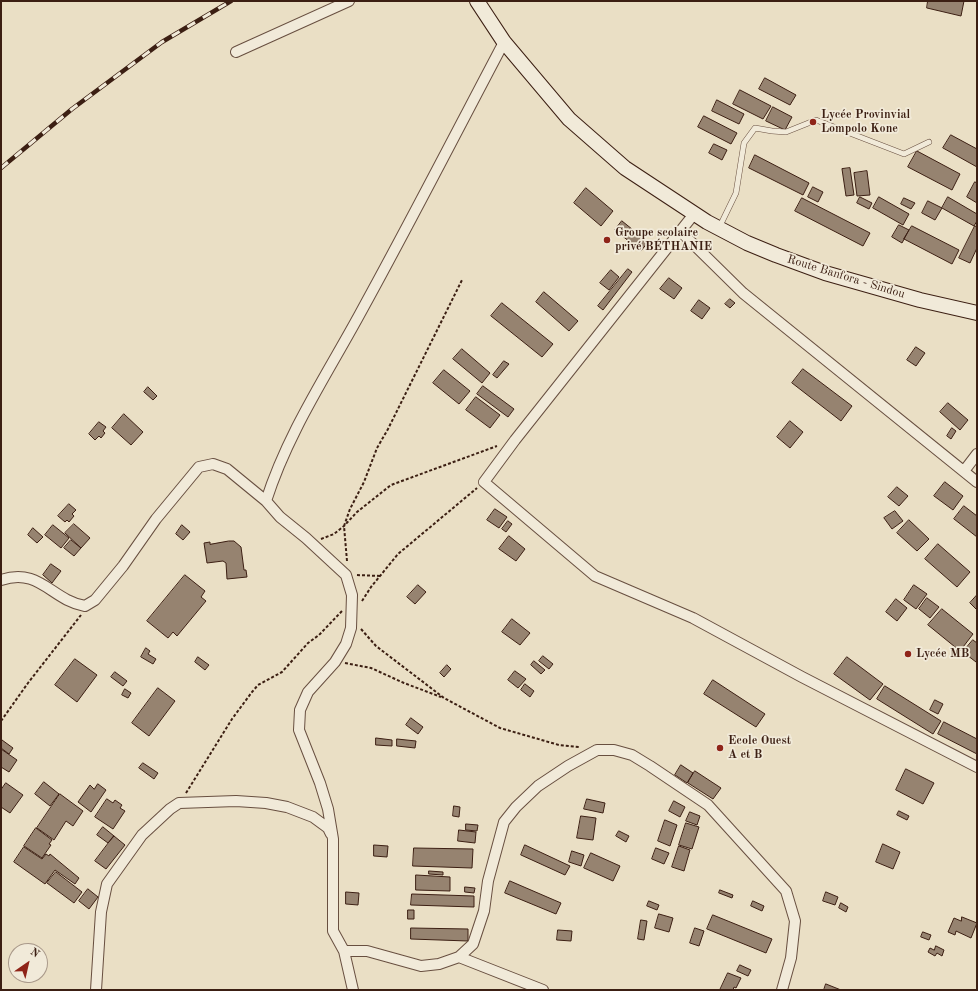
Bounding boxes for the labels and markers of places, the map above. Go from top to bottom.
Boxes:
place label: Lycée Provinvial Lompolo Kone [821,108,910,136]
marker: Lycée Provinvial Lompolo Kone [808,117,818,127]
place label: Groupe scolaire privé BÉTHANIE [615,226,712,254]
marker: Groupe scolaire privé BÉTHANIE [602,235,612,245]
place label: Lycée MB [916,647,969,661]
marker: Lycée MB [903,649,913,659]
place label: Ecole Ouest A et B [728,734,791,762]
marker: Ecole Ouest A et B [715,743,725,753]

